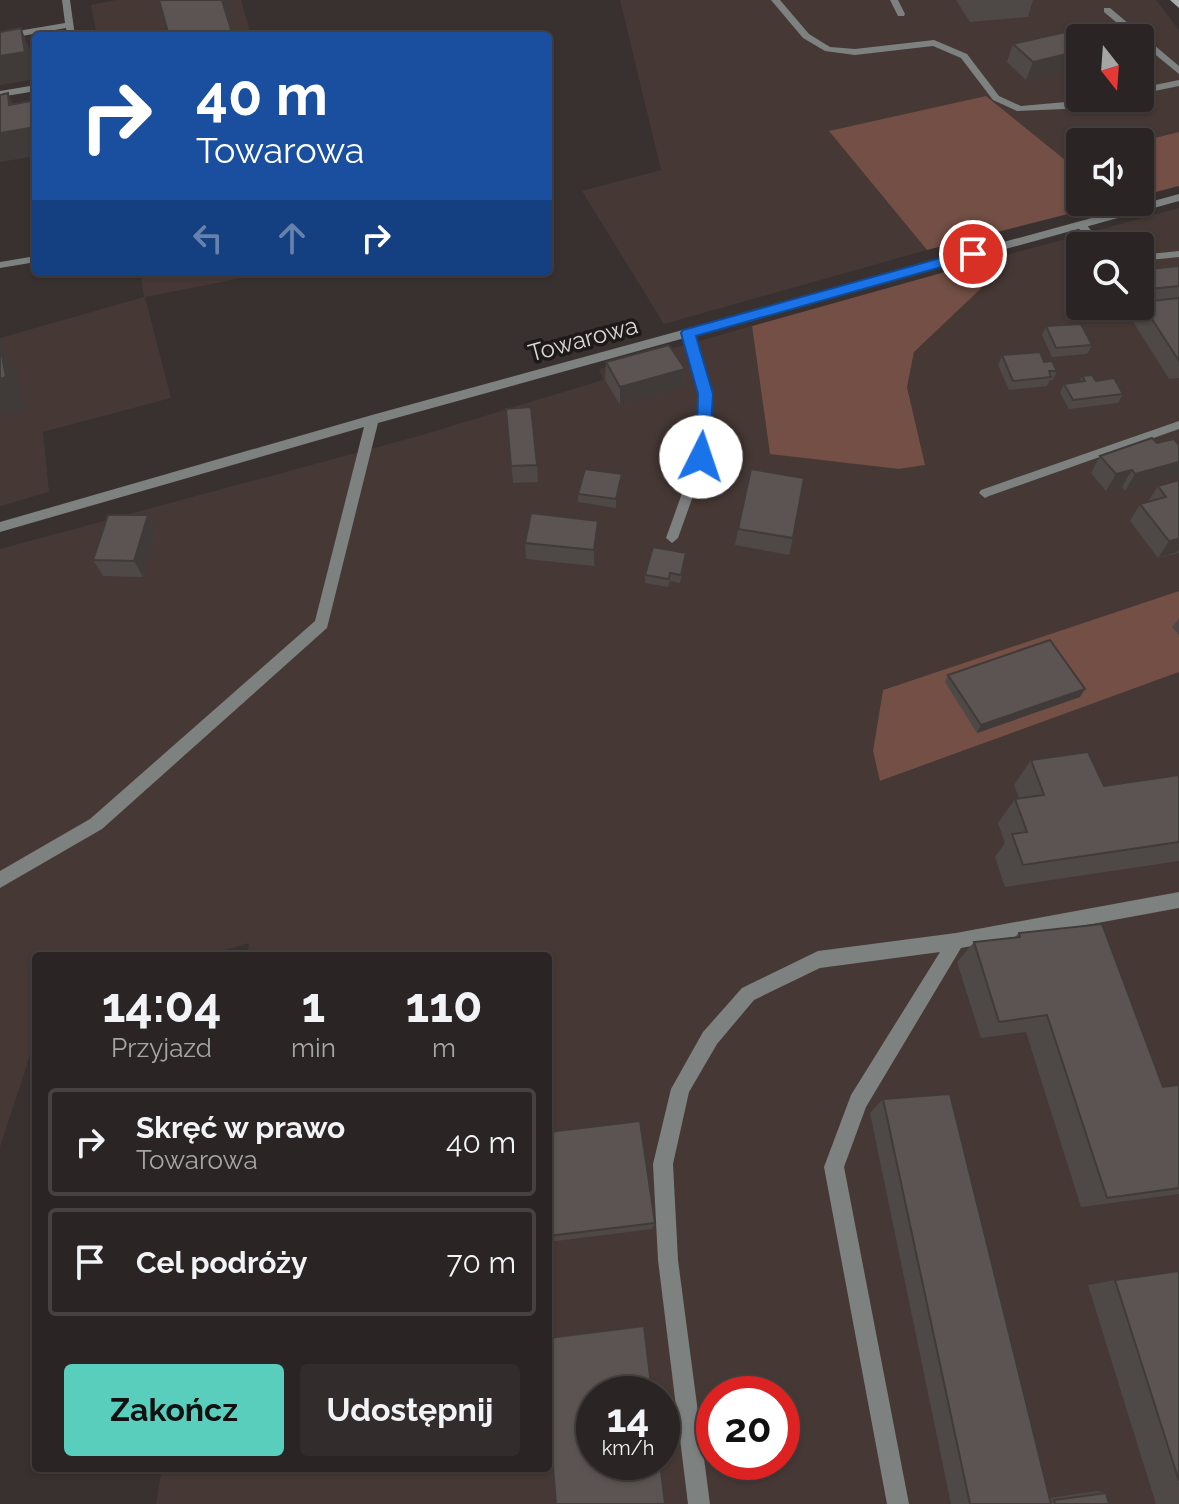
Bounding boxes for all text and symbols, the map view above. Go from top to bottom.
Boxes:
north arrow [1066,24,1154,112]
map controls [1066,24,1154,320]
text: 40 m [196,62,328,128]
icon: right [64,64,168,168]
button: sound [1066,128,1154,216]
text: Towarowa [196,129,364,171]
icon: left [186,216,230,260]
icon: ahead [270,216,314,260]
icon: right [354,216,398,260]
pin [939,220,1007,288]
icon: arrive [951,232,995,276]
button: search [1066,232,1154,320]
street label: Towarowa [525,310,641,368]
position arrow [659,415,743,499]
text: 14:04 [102,977,221,1033]
text: 1 [302,977,325,1033]
text: 110 [405,977,482,1033]
text: Przyjazd [111,1033,212,1063]
text: min [291,1033,336,1063]
text: m [432,1033,456,1063]
text: Skręć w prawo [136,1110,345,1145]
icon: right [68,1120,112,1164]
text: 40 m [446,1125,516,1160]
text: Towarowa [136,1145,258,1175]
icon: arrive [68,1240,112,1284]
text: Cel podróży [136,1245,308,1280]
text: 70 m [446,1245,516,1280]
button: Zakończ [64,1364,284,1456]
button: Udostępnij [300,1364,520,1456]
speed limit sign: 20 [696,1376,800,1480]
text: 14 [607,1394,649,1441]
text: km/h [602,1436,654,1460]

